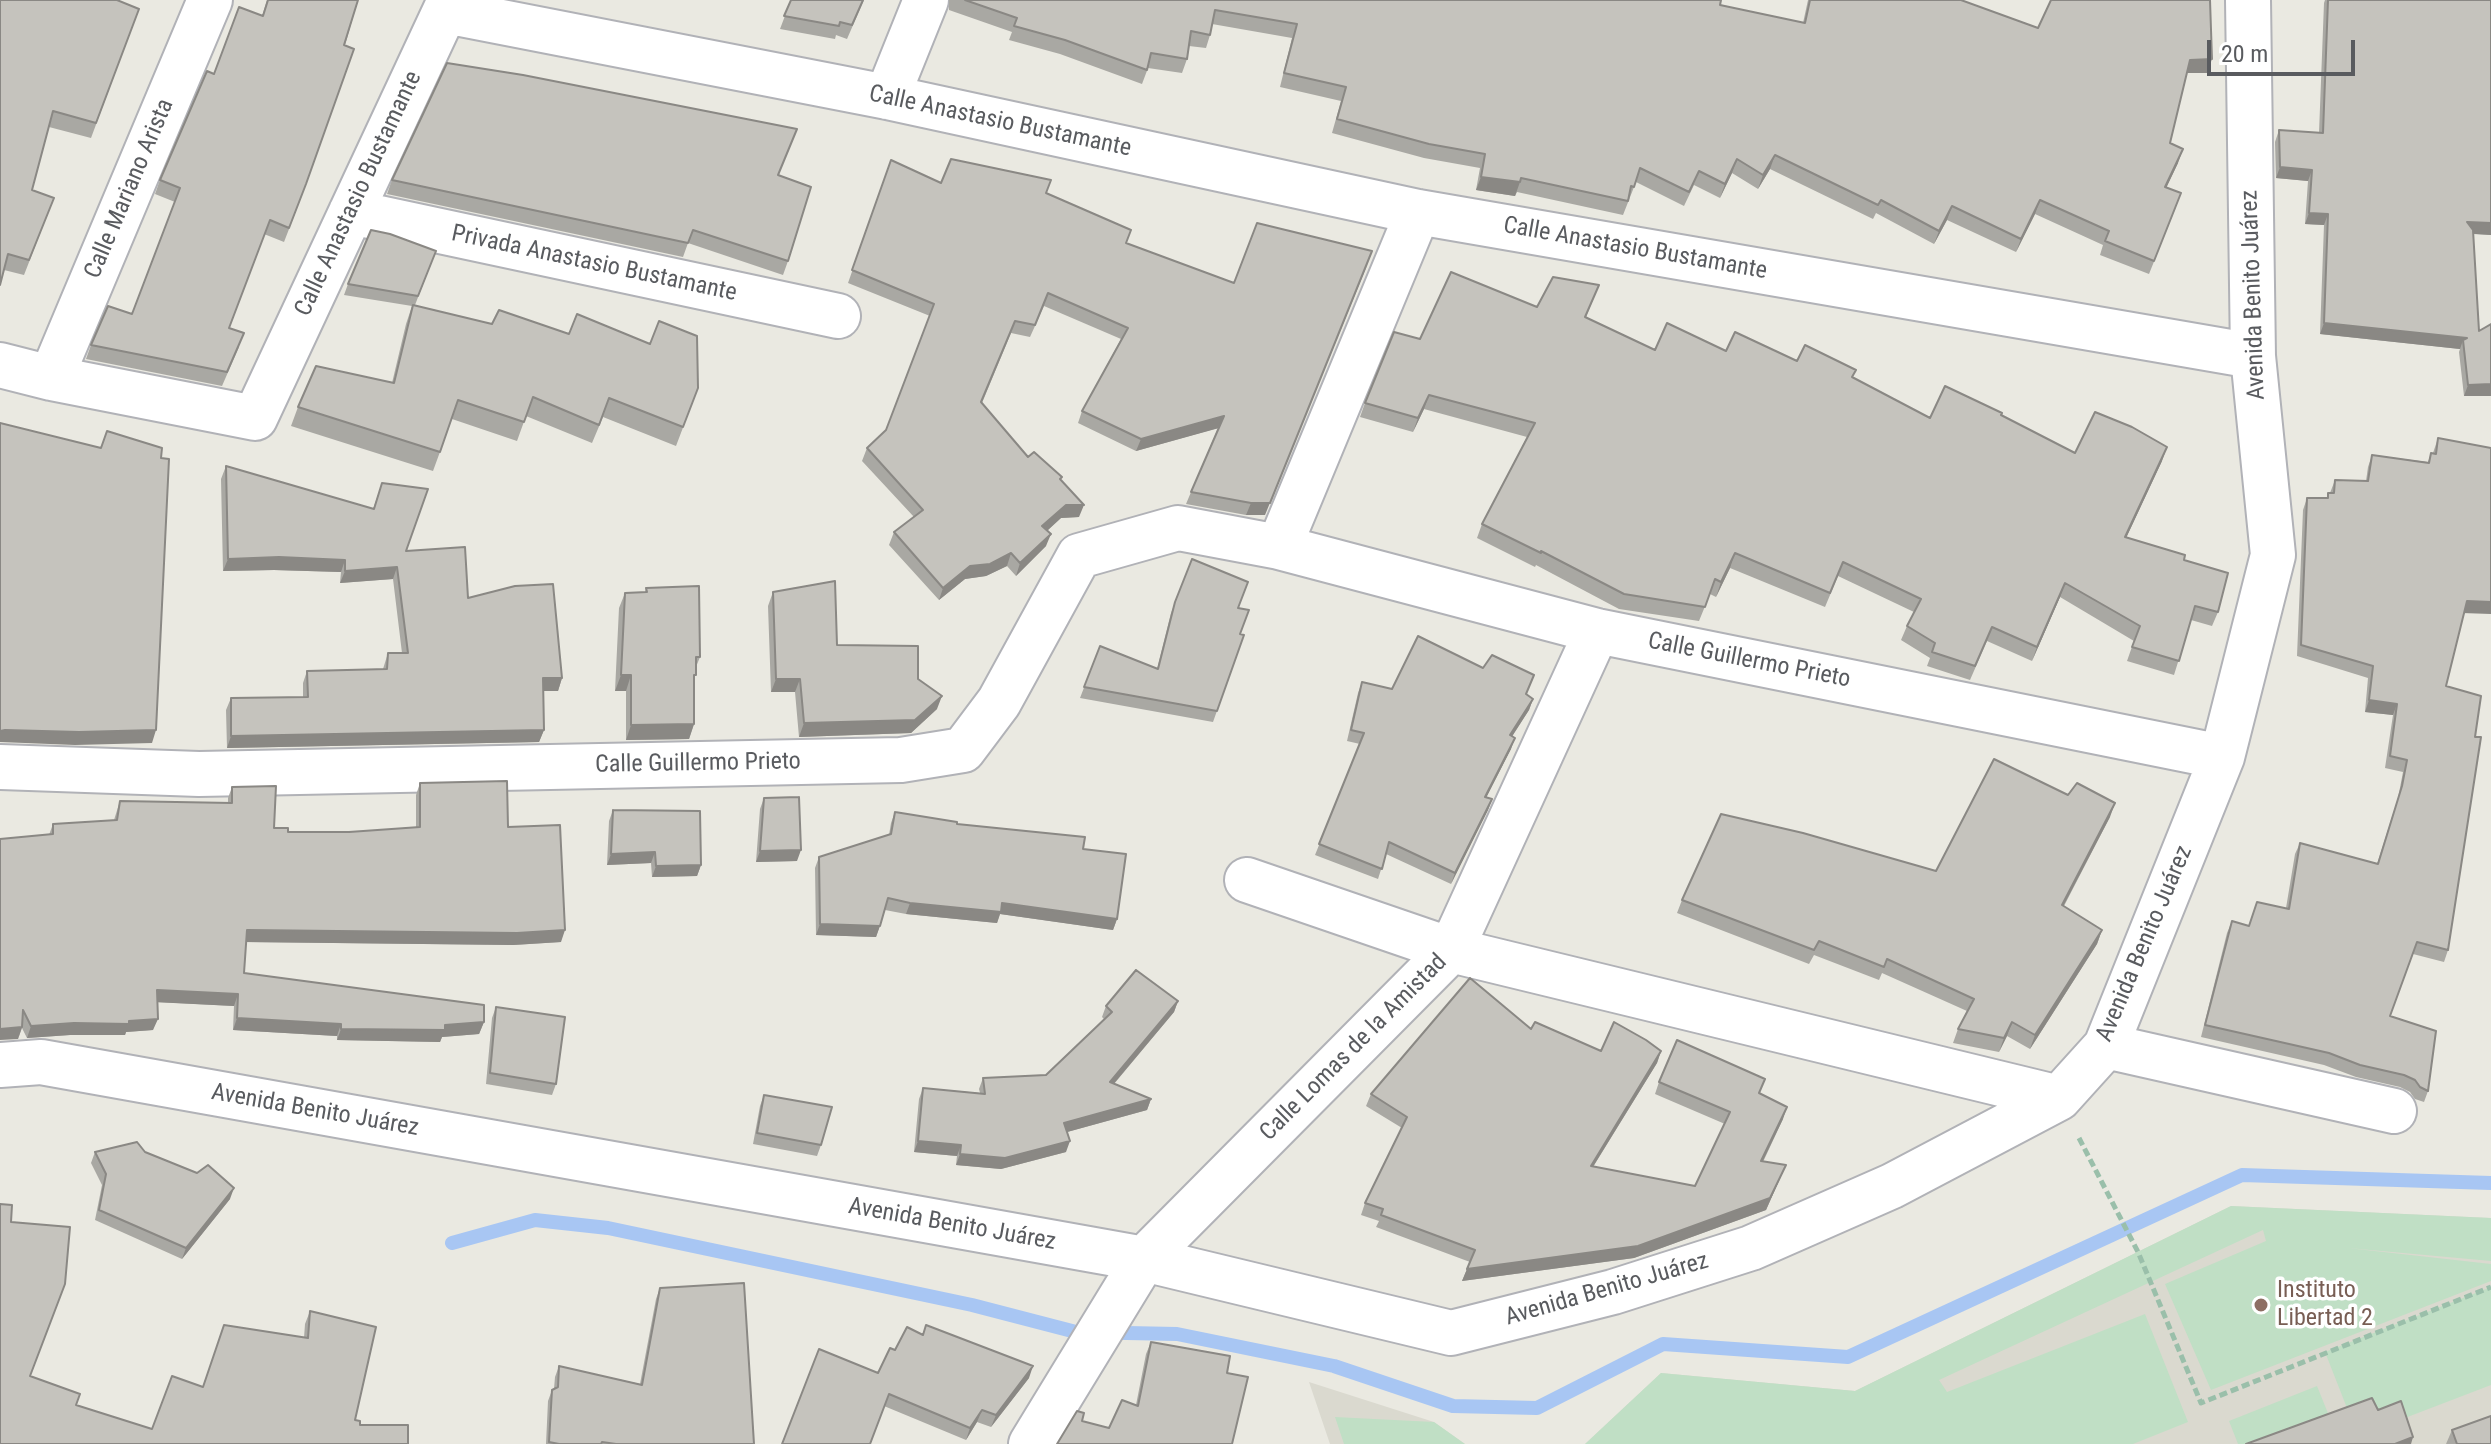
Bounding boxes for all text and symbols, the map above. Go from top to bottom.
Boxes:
scale bar [2211,24,2359,74]
text: 20 m [2221,40,2268,68]
street label: Calle Anastasio Bustamante [289,67,429,321]
street label: Calle Anastasio Bustamante [866,80,1134,164]
street label: Calle Mariano Arista [79,95,181,283]
street label: Avenida Benito Juárez [2236,189,2272,401]
street label: Calle Anastasio Bustamante [1501,212,1769,286]
street label: Privada Anastasio Bustamante [449,220,739,308]
street label: Calle Guillermo Prieto [1645,627,1853,695]
street label: Calle Guillermo Prieto [595,748,801,780]
street label: Avenida Benito Juárez [2091,842,2199,1046]
street label: Calle Lomas de la Amistad [1255,949,1453,1147]
street label: Avenida Benito Juárez [209,1079,421,1143]
street label: Avenida Benito Juárez [846,1193,1058,1257]
street label: Avenida Benito Juárez [1502,1247,1712,1333]
place label: Instituto Libertad 2 [2277,1277,2373,1333]
marker: Instituto Libertad 2 [2252,1296,2270,1314]

